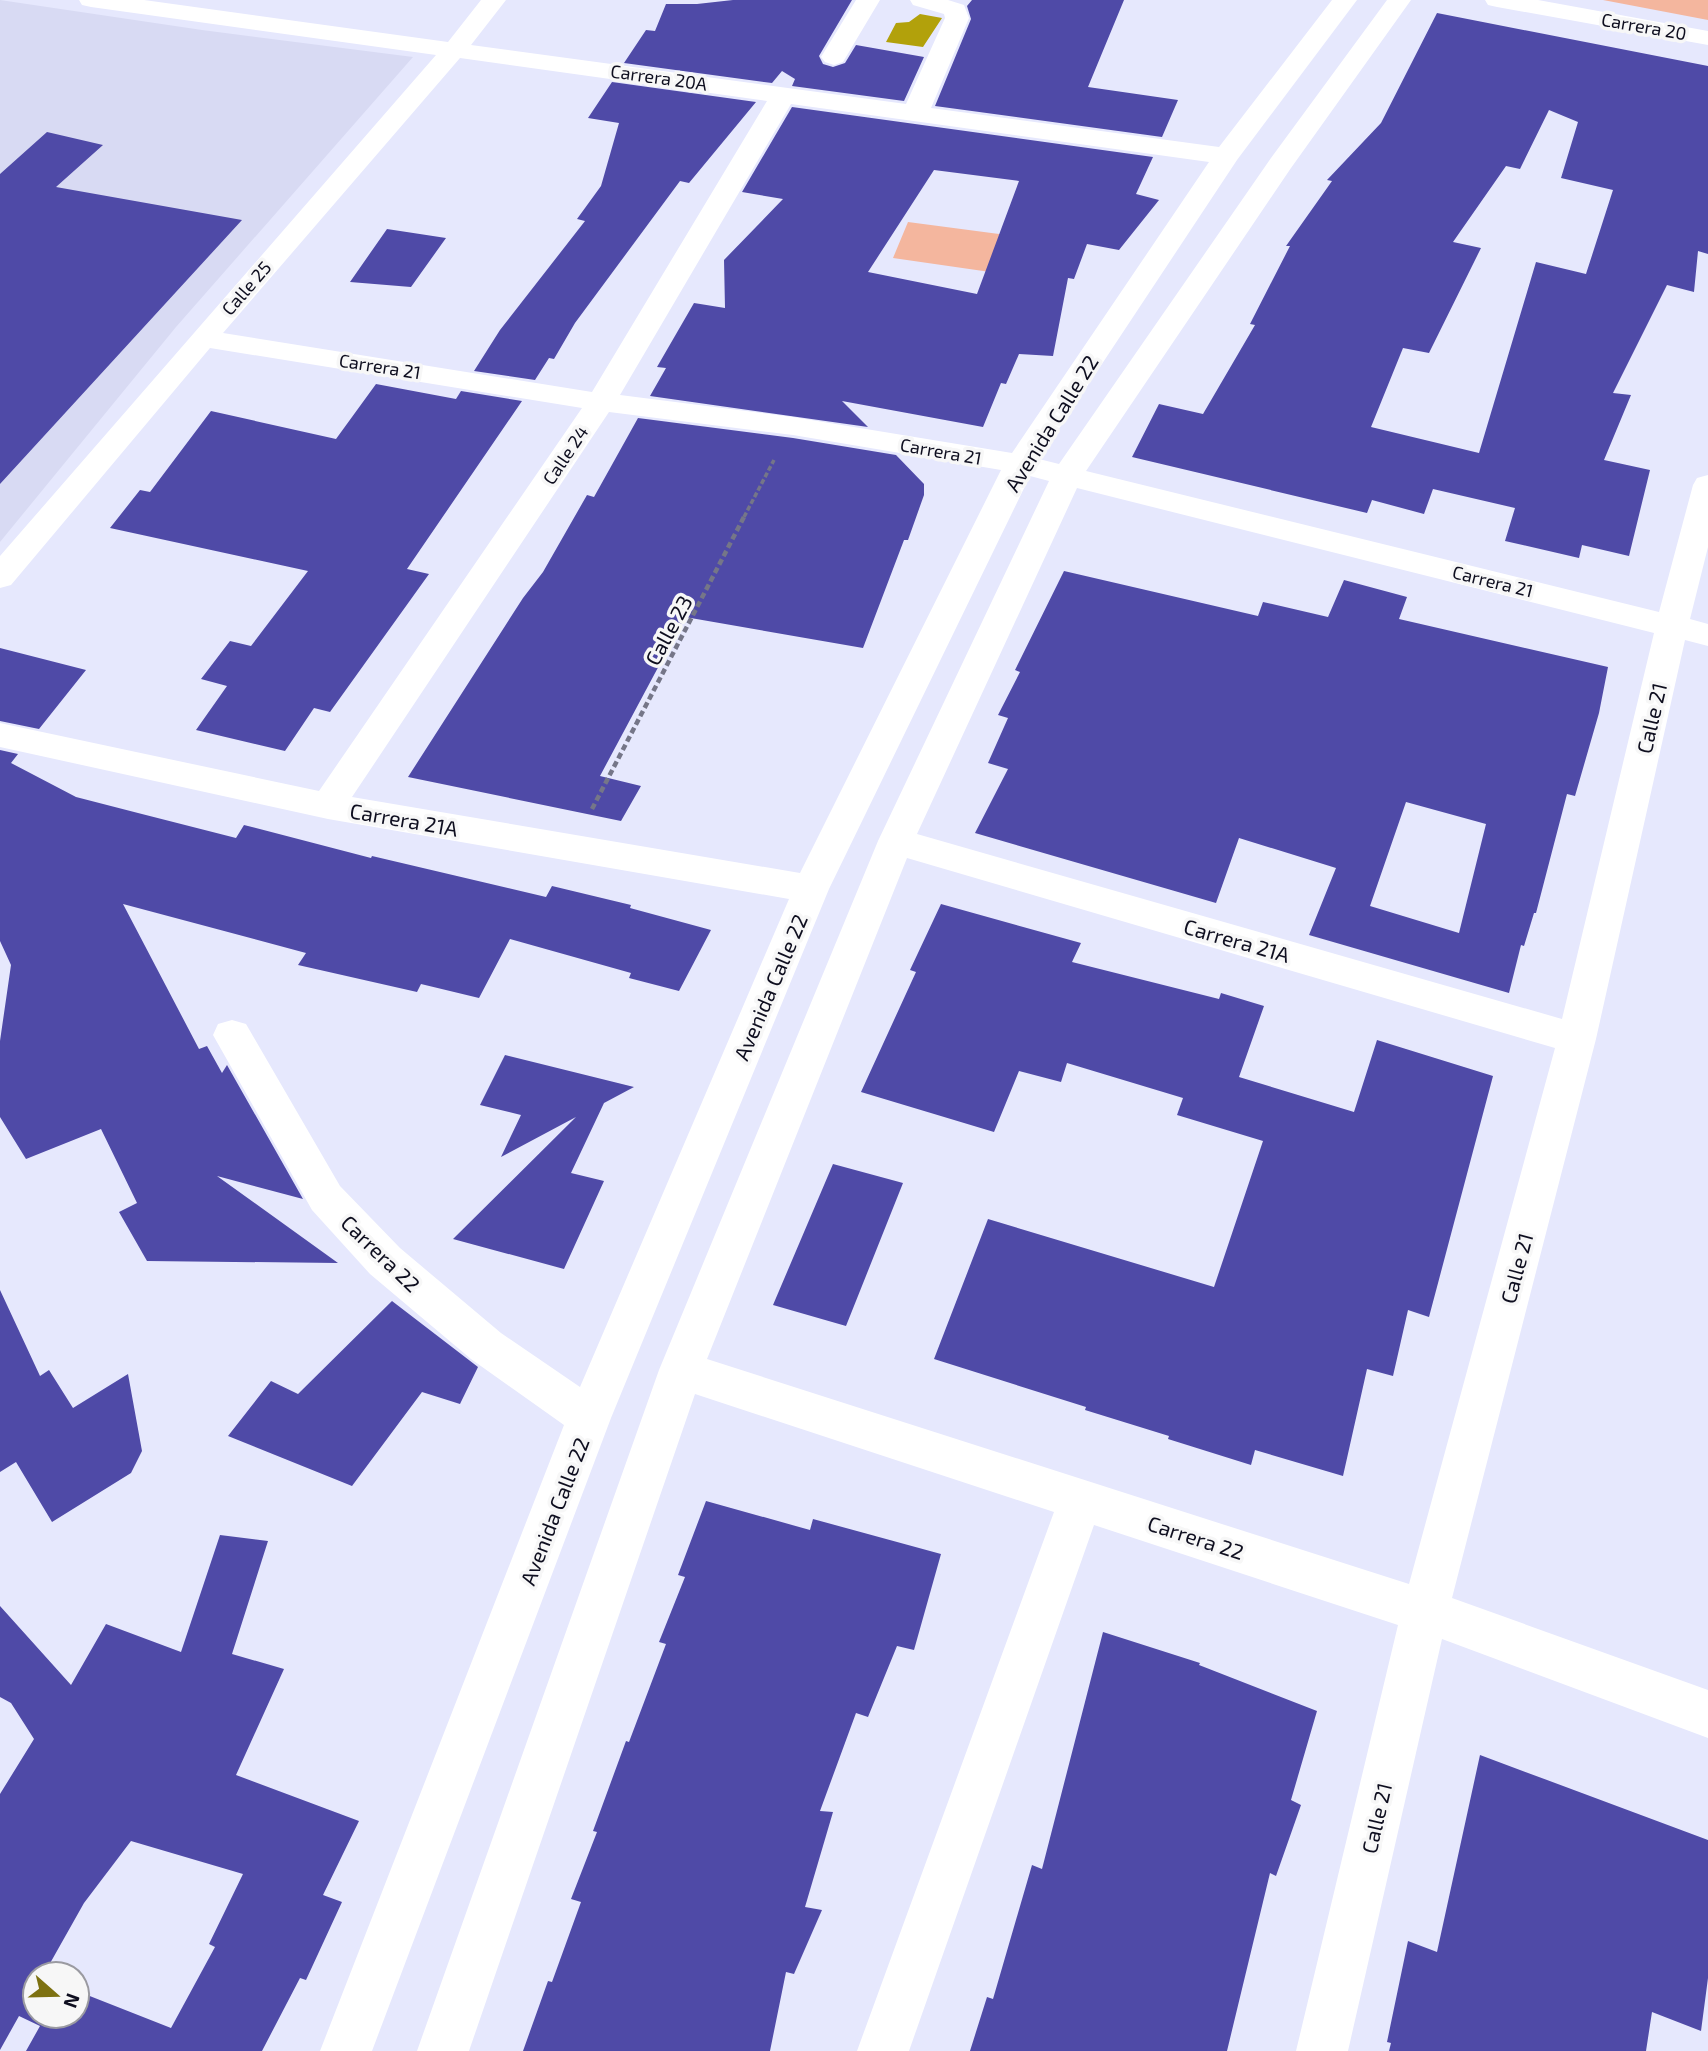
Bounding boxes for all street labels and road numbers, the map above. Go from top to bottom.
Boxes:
street label: Carrera 20 [1600,8,1688,44]
street label: Carrera 20A [609,59,709,95]
street label: Calle 25 [217,257,275,319]
street label: Carrera 21 [338,349,422,383]
street label: Avenida Calle 22 [999,350,1103,496]
street label: Calle 24 [538,422,592,488]
street label: Carrera 21 [899,433,983,469]
street label: Carrera 21 [1450,560,1536,602]
street label: Calle 23 [639,591,697,669]
street label: Calle 21 [1631,680,1671,756]
street label: Carrera 21A [348,797,460,841]
street label: Avenida Calle 22 [728,910,812,1064]
street label: Carrera 21A [1181,913,1293,967]
street label: Carrera 22 [336,1209,426,1297]
street label: Calle 21 [1495,1230,1537,1306]
street label: Avenida Calle 22 [514,1434,594,1588]
street label: Carrera 22 [1145,1510,1247,1564]
street label: Calle 21 [1356,1780,1396,1856]

